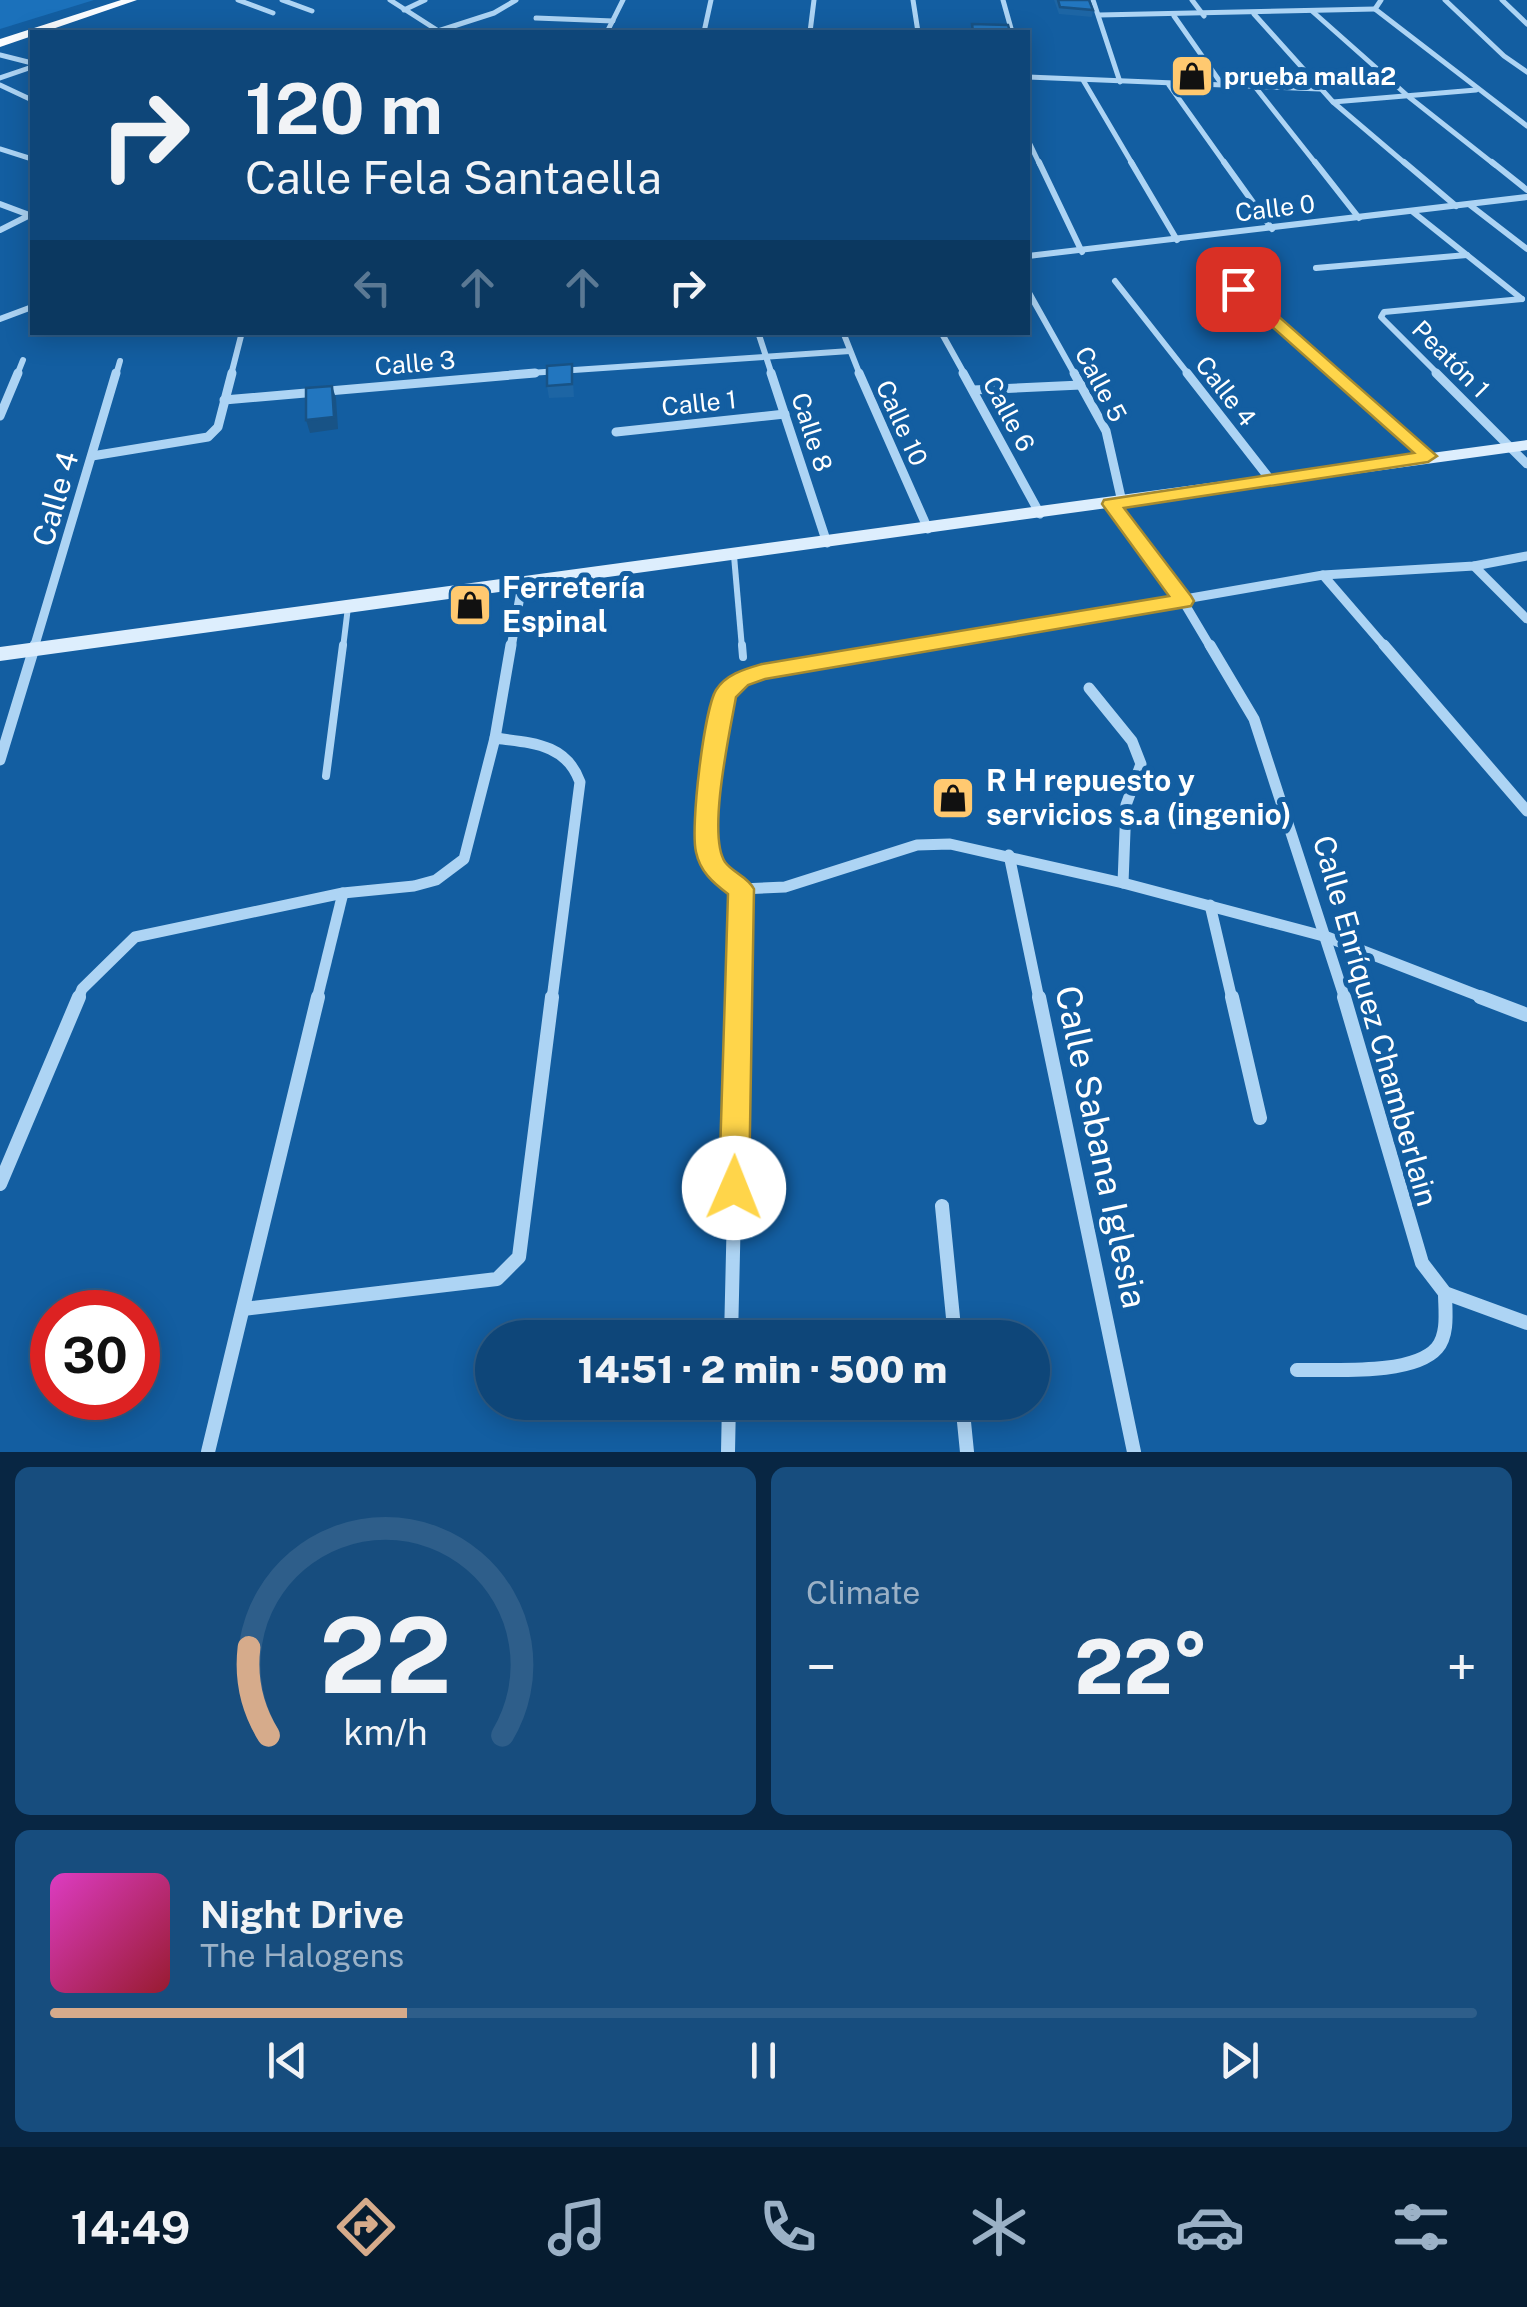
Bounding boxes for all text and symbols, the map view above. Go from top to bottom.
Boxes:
shop icon: prueba malla2 [1169,53,1215,99]
place label: prueba malla2 [1224,61,1396,91]
text: 120 m [245,67,443,150]
icon: right [80,70,210,200]
text: Calle Fela Santaella [245,151,662,204]
street label: Calle 0 [1233,188,1317,228]
pin [1196,247,1281,332]
icon: left [345,260,400,315]
icon: ahead [450,260,505,315]
icon: ahead [555,260,610,315]
icon: right [660,260,715,315]
icon: arrive [1211,262,1266,317]
street label: Peatón 1 [1406,314,1496,404]
street label: Calle 5 [1069,341,1133,427]
street label: Calle 3 [373,345,457,381]
street label: Calle 4 [1189,350,1263,432]
street label: Calle 6 [977,371,1041,457]
street label: Calle 10 [870,376,934,470]
street label: Calle 1 [660,384,738,422]
street label: Calle 8 [785,389,839,475]
street label: Calle 4 [24,447,86,550]
place label: Ferretería Espinal [502,569,645,639]
shop icon: Ferretería Espinal [447,582,493,628]
place label: R H repuesto y servicios s.a (ingenio) [986,762,1292,832]
shop icon: R H repuesto y servicios s.a (ingenio) [930,775,976,821]
street label: Calle Enríquez Chamberlain [1306,831,1446,1210]
street label: Calle Sabana Iglesia [1047,982,1156,1312]
position arrow [682,1136,786,1240]
speed limit sign: 30 [30,1290,160,1420]
text: 14:51 · 2 min · 500 m [578,1347,947,1392]
text: Climate [806,1574,920,1611]
text: 22 [319,1594,452,1716]
text: 22° [1075,1623,1208,1711]
text: − [806,1635,837,1699]
text: + [1447,1635,1477,1699]
text: km/h [343,1711,428,1753]
text: Night Drive [200,1892,404,1937]
text: The Halogens [200,1937,404,1974]
icon: previous [260,2033,315,2088]
icon: pause [736,2033,791,2088]
icon: next [1212,2033,1267,2088]
icon: directions [331,2192,401,2262]
icon: music [542,2192,612,2262]
icon: phone [753,2192,823,2262]
icon: climate [964,2192,1034,2262]
icon: car [1175,2192,1245,2262]
icon: filters [1386,2192,1456,2262]
text: 14:49 [71,2201,190,2254]

